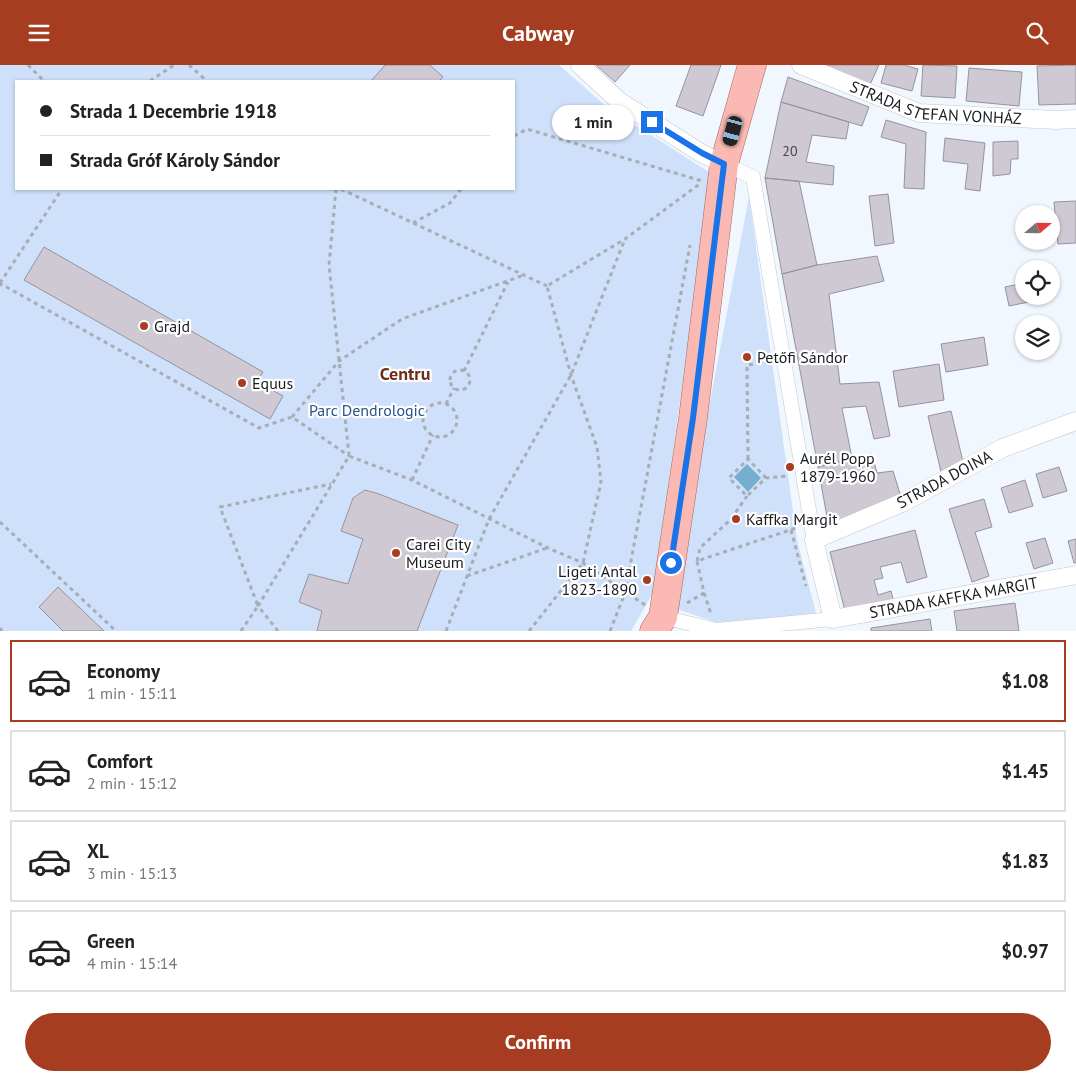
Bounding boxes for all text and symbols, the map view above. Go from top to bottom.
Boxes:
icon: menu [25,19,53,47]
text: Cabway [502,19,574,47]
icon: search [1023,19,1051,47]
street label: STRADA STEFAN VONHÁZ [847,76,1022,128]
text: Strada 1 Decembrie 1918 [70,99,277,123]
callout: 1 min [552,105,634,139]
route end [641,111,663,133]
text: 1 min [573,112,613,132]
car [721,115,744,147]
house number: 20 [782,142,798,160]
text: Strada Gróf Károly Sándor [70,148,280,172]
north arrow [1015,205,1060,250]
map controls [1015,205,1060,360]
button: locate [1015,260,1060,305]
button: layers [1015,315,1060,360]
place label: Grajd [154,316,190,336]
marker: Grajd [138,320,150,332]
place label: Petőfi Sándor [757,347,849,367]
marker: Petőfi Sándor [741,351,753,363]
district label: Centru [380,362,430,385]
place label: Equus [252,373,293,393]
marker: Equus [236,377,248,389]
park label: Parc Dendrologic [309,400,425,420]
street label: STRADA DOINA [893,445,996,512]
place label: Aurél Popp 1879-1960 [800,448,876,486]
marker: Aurél Popp 1879-1960 [784,461,796,473]
place label: Kaffka Margit [746,509,838,529]
marker: Kaffka Margit [730,513,742,525]
place label: Carei City Museum [406,534,472,572]
marker: Carei City Museum [390,547,402,559]
route start [660,552,682,574]
place label: Ligeti Antal 1823-1890 [558,561,637,599]
street label: STRADA KAFFKA MARGIT [868,572,1039,622]
marker: Ligeti Antal 1823-1890 [641,574,653,586]
icon: car [27,659,72,704]
text: Economy [87,659,160,683]
text: $1.08 [1001,669,1049,693]
text: 1 min · 15:11 [87,683,177,703]
icon: car [27,749,72,794]
text: Comfort [87,749,153,773]
text: $1.45 [1001,759,1049,783]
text: 2 min · 15:12 [87,773,177,793]
icon: car [27,839,72,884]
text: XL [87,839,109,863]
text: $1.83 [1001,849,1049,873]
text: 3 min · 15:13 [87,863,177,883]
icon: car [27,929,72,974]
text: Green [87,929,135,953]
text: $0.97 [1001,939,1049,963]
text: 4 min · 15:14 [87,953,177,973]
button: Confirm [25,1013,1051,1071]

